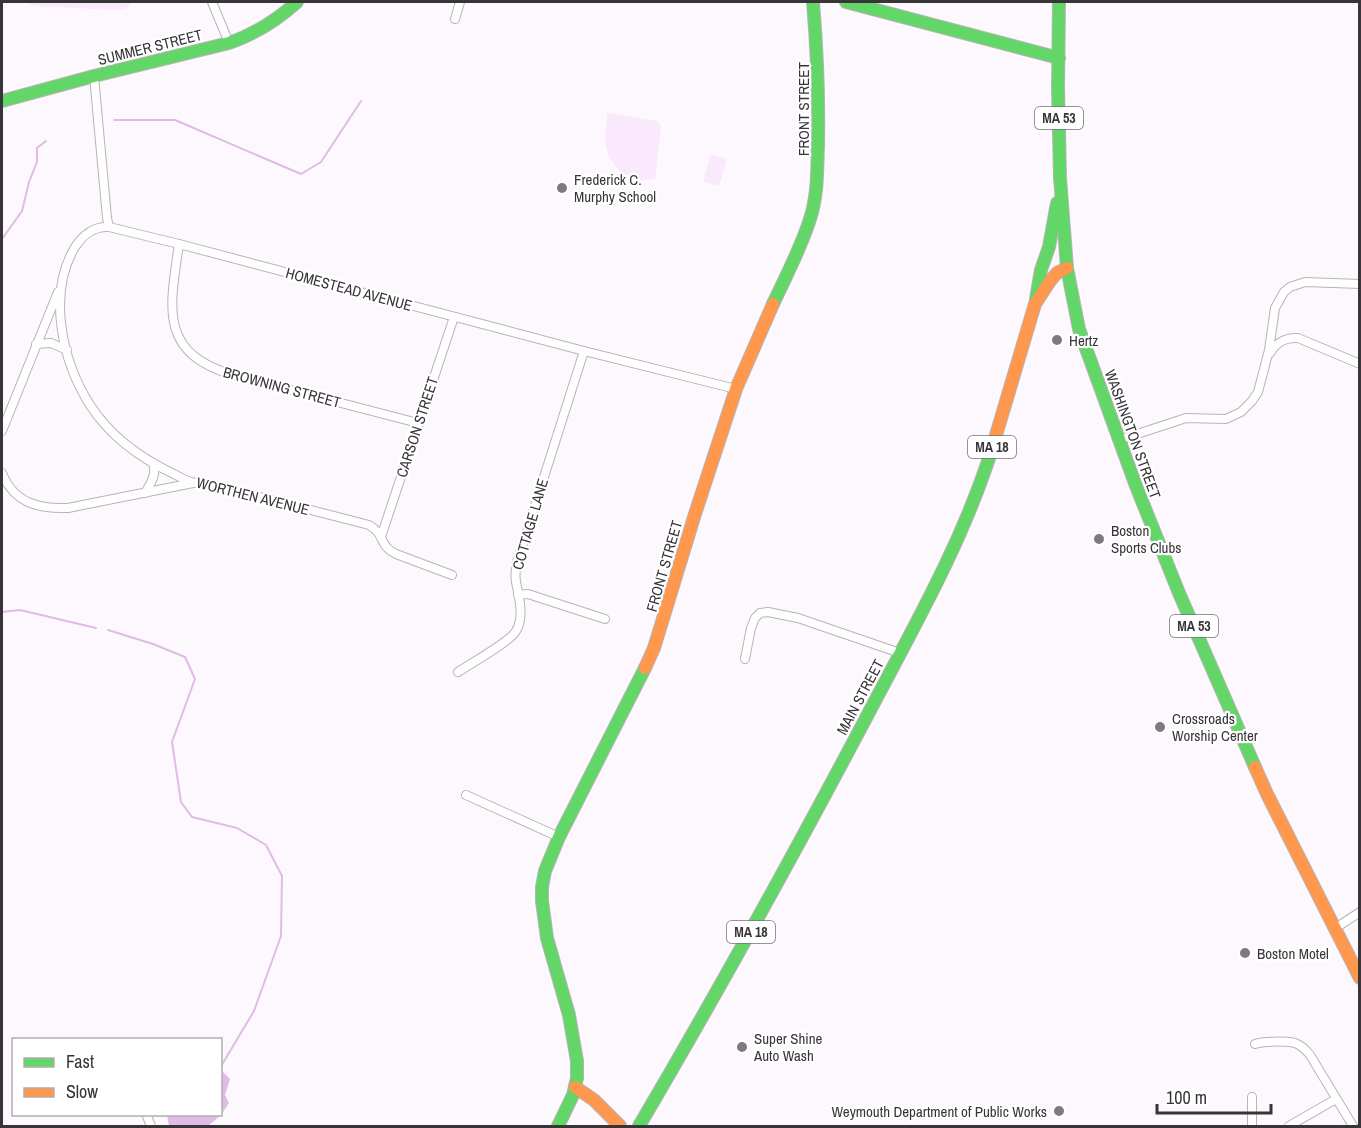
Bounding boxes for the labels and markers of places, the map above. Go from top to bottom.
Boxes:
place label: Frederick C. Murphy School [574,169,656,207]
marker: Frederick C. Murphy School [555,181,569,195]
place label: Hertz [1069,330,1098,351]
marker: Hertz [1050,333,1064,347]
place label: Boston Sports Clubs [1111,520,1181,558]
marker: Boston Sports Clubs [1092,532,1106,546]
place label: Crossroads Worship Center [1172,708,1258,746]
marker: Crossroads Worship Center [1153,720,1167,734]
place label: Boston Motel [1257,943,1329,964]
marker: Boston Motel [1238,946,1252,960]
place label: Super Shine Auto Wash [753,1028,823,1066]
marker: Super Shine Auto Wash [735,1040,749,1054]
place label: Weymouth Department of Public Works [831,1101,1047,1122]
marker: Weymouth Department of Public Works [1052,1104,1066,1118]

